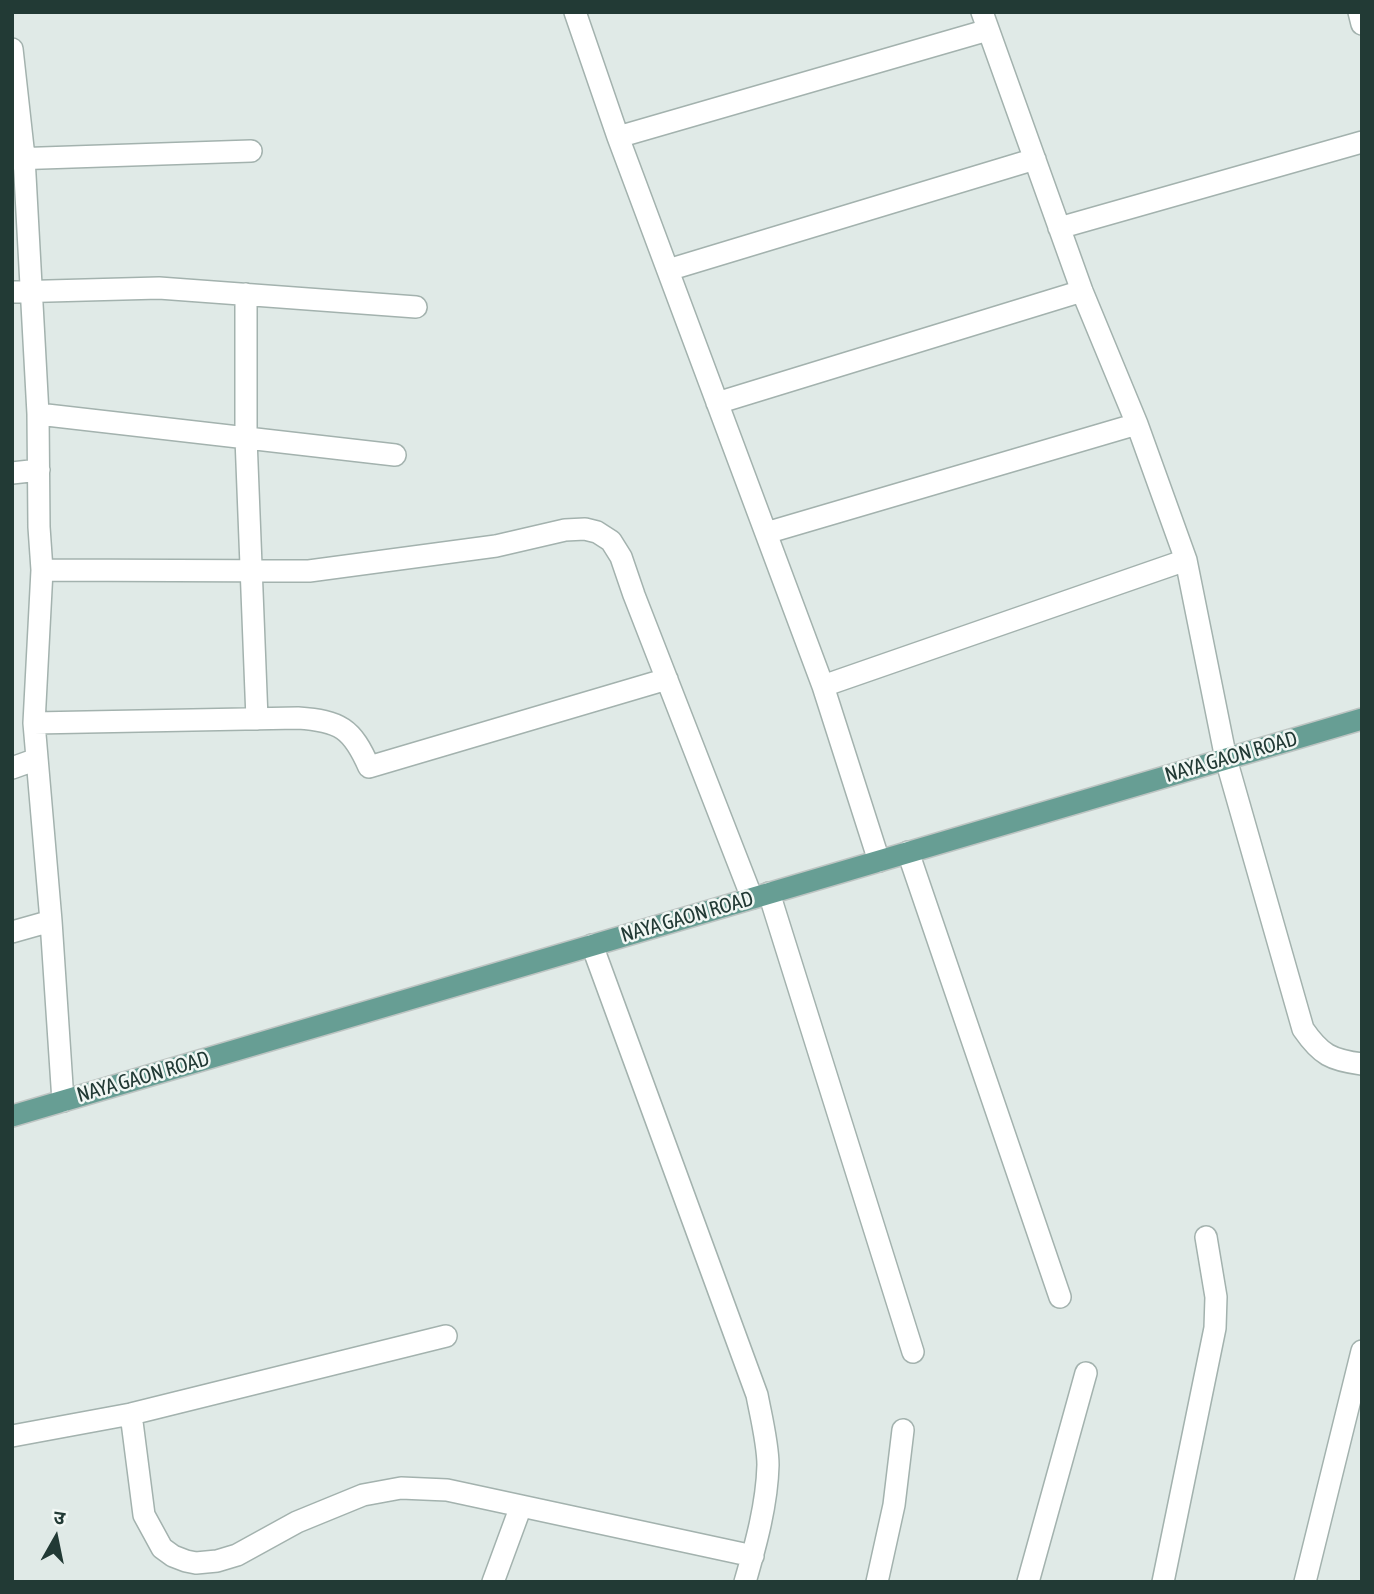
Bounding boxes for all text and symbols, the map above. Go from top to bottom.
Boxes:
street label: NAYA GAON ROAD [1162,726,1300,788]
street label: NAYA GAON ROAD [618,886,756,948]
street label: NAYA GAON ROAD [74,1046,212,1108]
north arrow [21,1503,91,1573]
text: उ [52,1506,66,1529]

